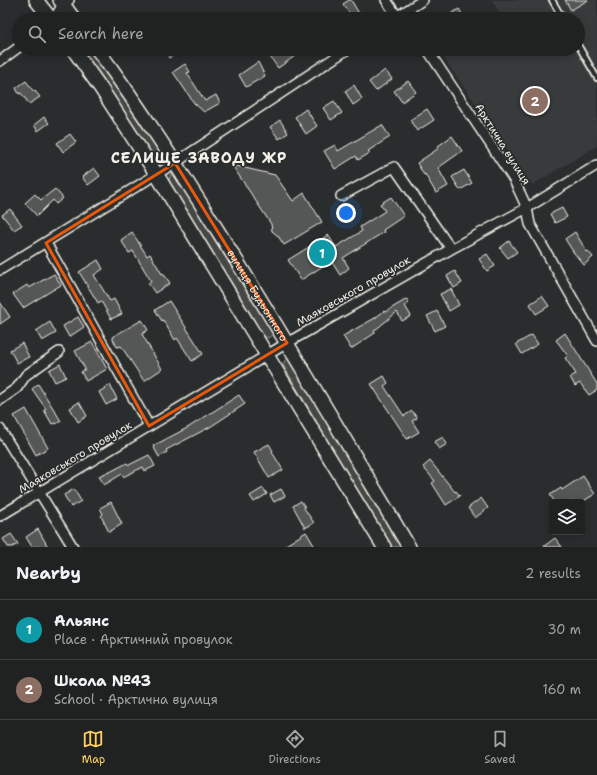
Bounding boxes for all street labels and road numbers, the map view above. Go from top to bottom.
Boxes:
street label: Арктична вулиця [471,101,534,188]
street label: вулиця Будьонного [223,247,291,345]
street label: Маяковського провулок [293,252,413,330]
street label: Маяковського провулок [16,418,135,497]

